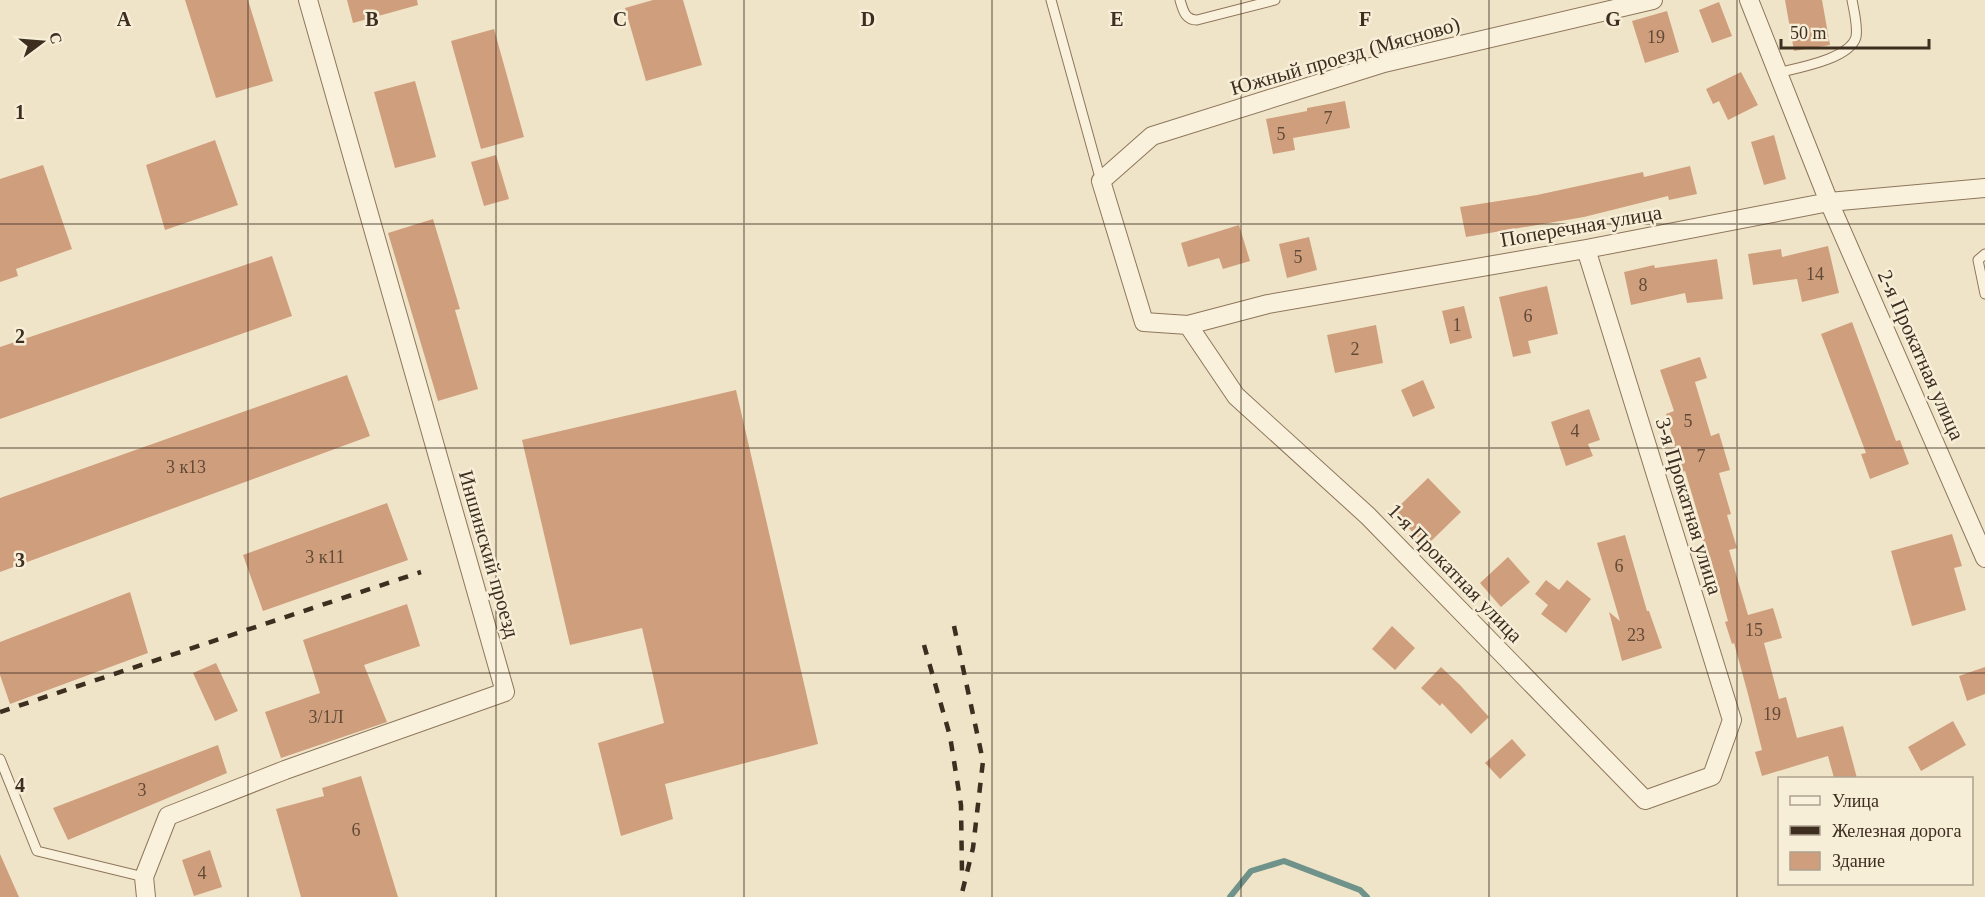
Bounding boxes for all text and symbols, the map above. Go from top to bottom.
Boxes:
text: A [117,8,132,30]
text: B [365,8,379,30]
text: C [613,8,627,30]
text: D [861,8,875,30]
text: E [1110,8,1124,30]
text: F [1359,8,1371,30]
text: G [1605,8,1621,30]
north arrow [12,12,72,72]
street label: Южный проезд (Мясново) [1227,12,1463,100]
scale bar [1781,12,1930,50]
text: 50 m [1790,23,1827,43]
house number: 19 [1647,27,1665,47]
text: С [46,30,66,46]
text: 1 [15,101,25,123]
house number: 7 [1324,108,1333,128]
house number: 5 [1277,124,1286,144]
street label: Поперечная улица [1498,200,1664,252]
house number: 5 [1294,247,1303,267]
house number: 14 [1806,264,1824,284]
street label: 2-я Прокатная улица [1873,266,1970,444]
house number: 8 [1639,275,1648,295]
house number: 6 [1524,306,1533,326]
house number: 1 [1453,315,1462,335]
text: 2 [15,325,25,347]
house number: 2 [1351,339,1360,359]
house number: 5 [1684,411,1693,431]
street label: 3-я Прокатная улица [1651,415,1728,598]
house number: 4 [1571,421,1580,441]
house number: 7 [1697,446,1706,466]
house number: 3 к13 [166,457,206,477]
street label: Иншинский проезд [454,468,524,641]
street label: 1-я Прокатная улица [1383,499,1528,648]
house number: 3 к11 [305,547,345,567]
text: 3 [15,549,25,571]
house number: 6 [1615,556,1624,576]
house number: 15 [1745,620,1763,640]
house number: 23 [1627,625,1645,645]
house number: 19 [1763,704,1781,724]
house number: 3/1Л [308,707,344,727]
text: 4 [15,774,25,796]
legend [1778,777,1973,885]
house number: 3 [138,780,147,800]
text: Улица [1832,791,1879,811]
house number: 6 [352,820,361,840]
text: Железная дорога [1832,821,1961,841]
text: Здание [1832,851,1885,871]
house number: 4 [198,863,207,883]

